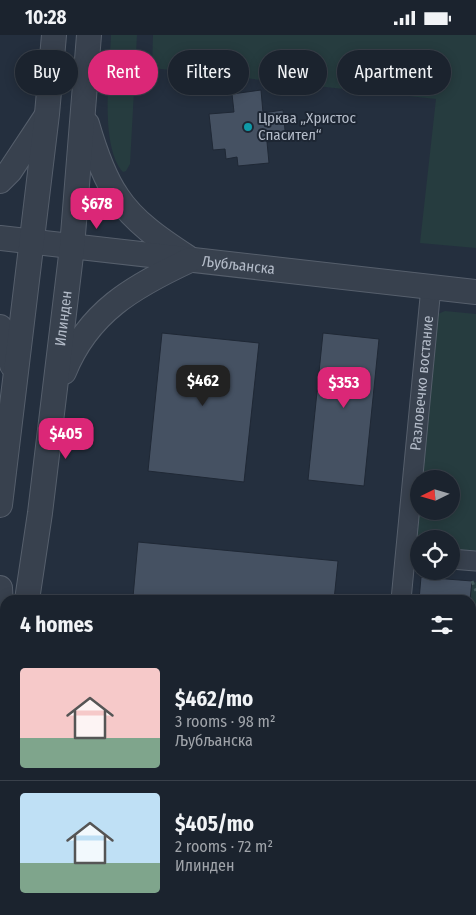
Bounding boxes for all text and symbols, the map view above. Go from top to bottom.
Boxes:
text: 10:28 [25,6,67,29]
chip: Buy [15,50,78,95]
chip: Rent [88,50,158,95]
chip: Filters [168,50,249,95]
chip: New [259,50,327,95]
chip: Apartment [337,50,451,95]
place label: Црква „Христос Спасител“ [258,109,357,144]
marker: Црква „Христос Спасител“ [242,121,254,133]
pin: $678 [67,187,127,230]
text: $678 [81,194,113,213]
street label: Љубљанска [201,252,276,278]
street label: Илинден [51,290,76,347]
street label: Разловечко востание [406,315,437,451]
pin: $462 [173,365,233,407]
pin: $353 [314,367,374,409]
text: $462 [187,371,219,390]
text: $353 [329,373,359,392]
pin: $405 [36,417,96,460]
text: $405 [50,424,82,443]
north arrow [410,470,460,520]
map controls [410,470,460,580]
button: locate [410,530,460,580]
icon: filters [428,611,456,639]
text: 4 homes [20,612,93,638]
text: $462/mo [175,686,253,712]
icon: home [60,688,120,748]
text: 3 rooms · 98 m² [175,712,276,731]
text: Љубљанска [175,731,253,750]
text: $405/mo [175,811,254,837]
icon: home [60,813,120,873]
text: 2 rooms · 72 m² [175,837,273,856]
text: Илинден [175,856,235,875]

